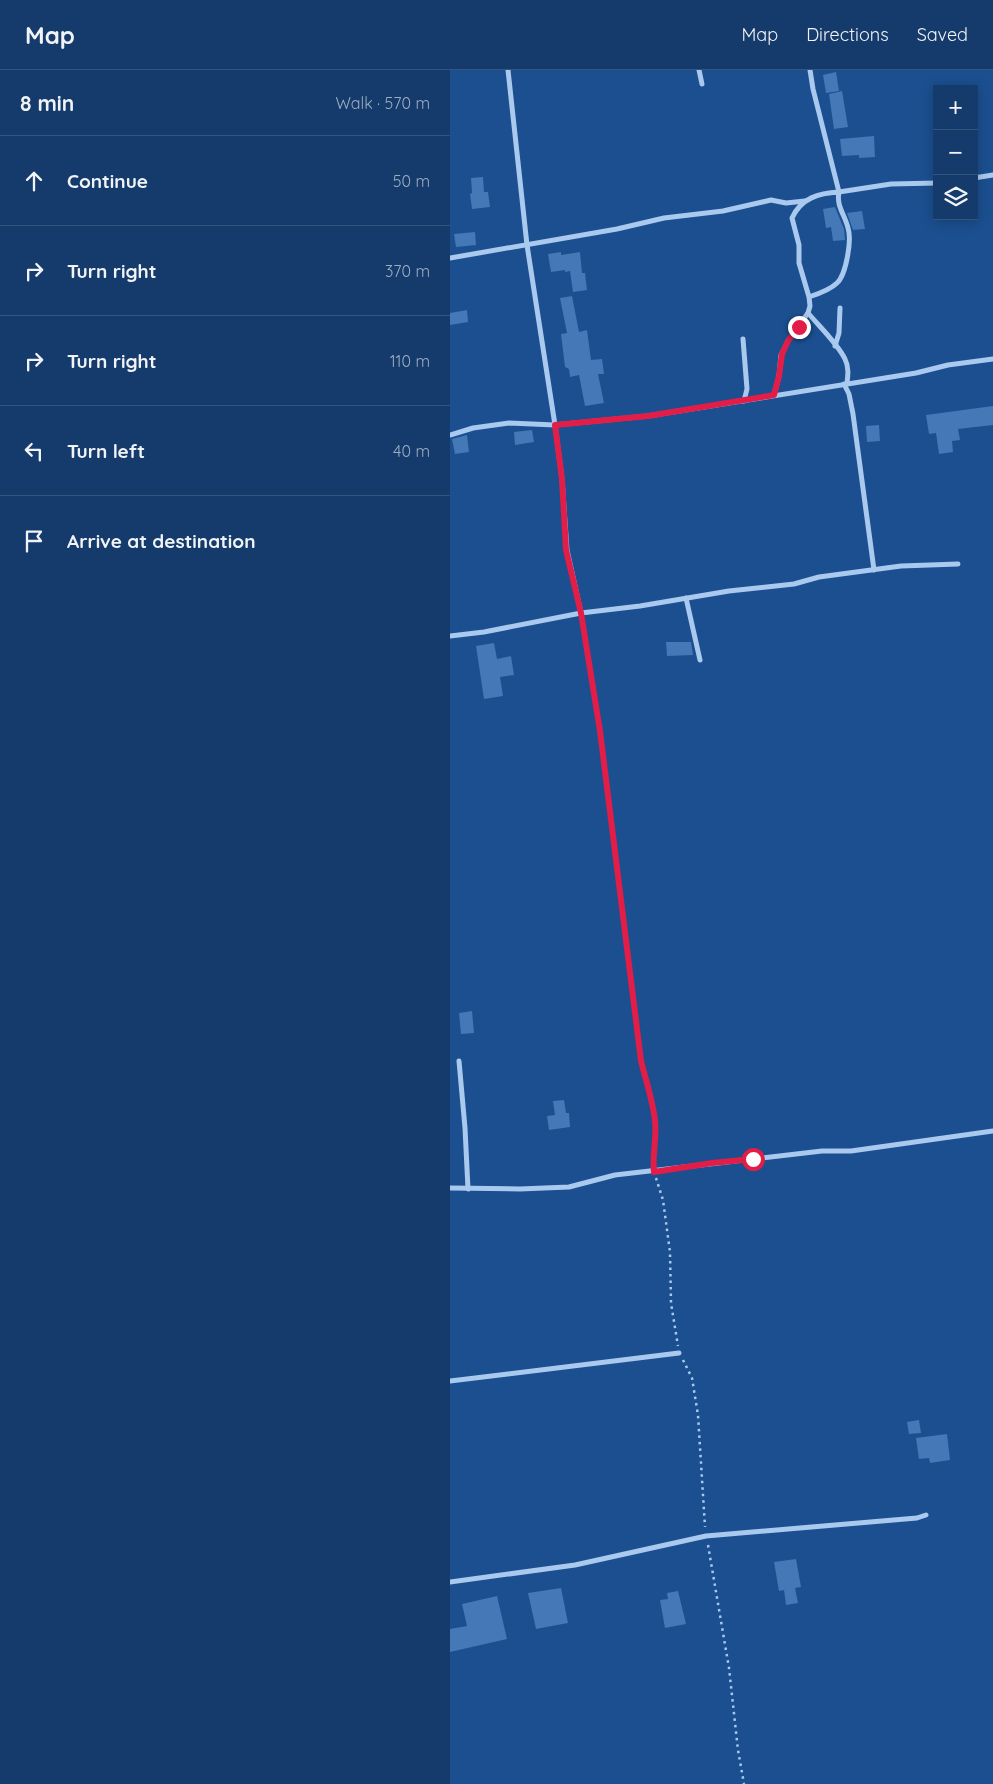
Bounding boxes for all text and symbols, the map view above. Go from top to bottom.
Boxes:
text: Map [25,20,75,50]
text: Map [741,23,778,46]
text: Directions [806,23,889,46]
text: Saved [917,23,968,46]
map controls [933,85,978,220]
button: + [933,85,978,130]
text: 8 min [20,90,74,116]
text: Walk · 570 m [335,93,430,113]
button: − [933,130,978,175]
icon: ahead [20,167,48,195]
text: Continue [67,169,148,193]
text: 50 m [393,171,430,191]
button: layers [933,175,978,220]
icon: right [20,257,48,285]
text: Turn right [67,259,156,283]
text: 370 m [385,261,430,281]
route end [788,316,811,339]
icon: right [20,347,48,375]
text: Turn right [67,349,156,373]
text: 110 m [390,351,430,371]
icon: left [20,437,48,465]
text: Turn left [67,439,145,463]
text: 40 m [393,441,430,461]
icon: arrive [20,527,48,555]
text: Arrive at destination [67,529,256,553]
route start [742,1148,765,1171]

